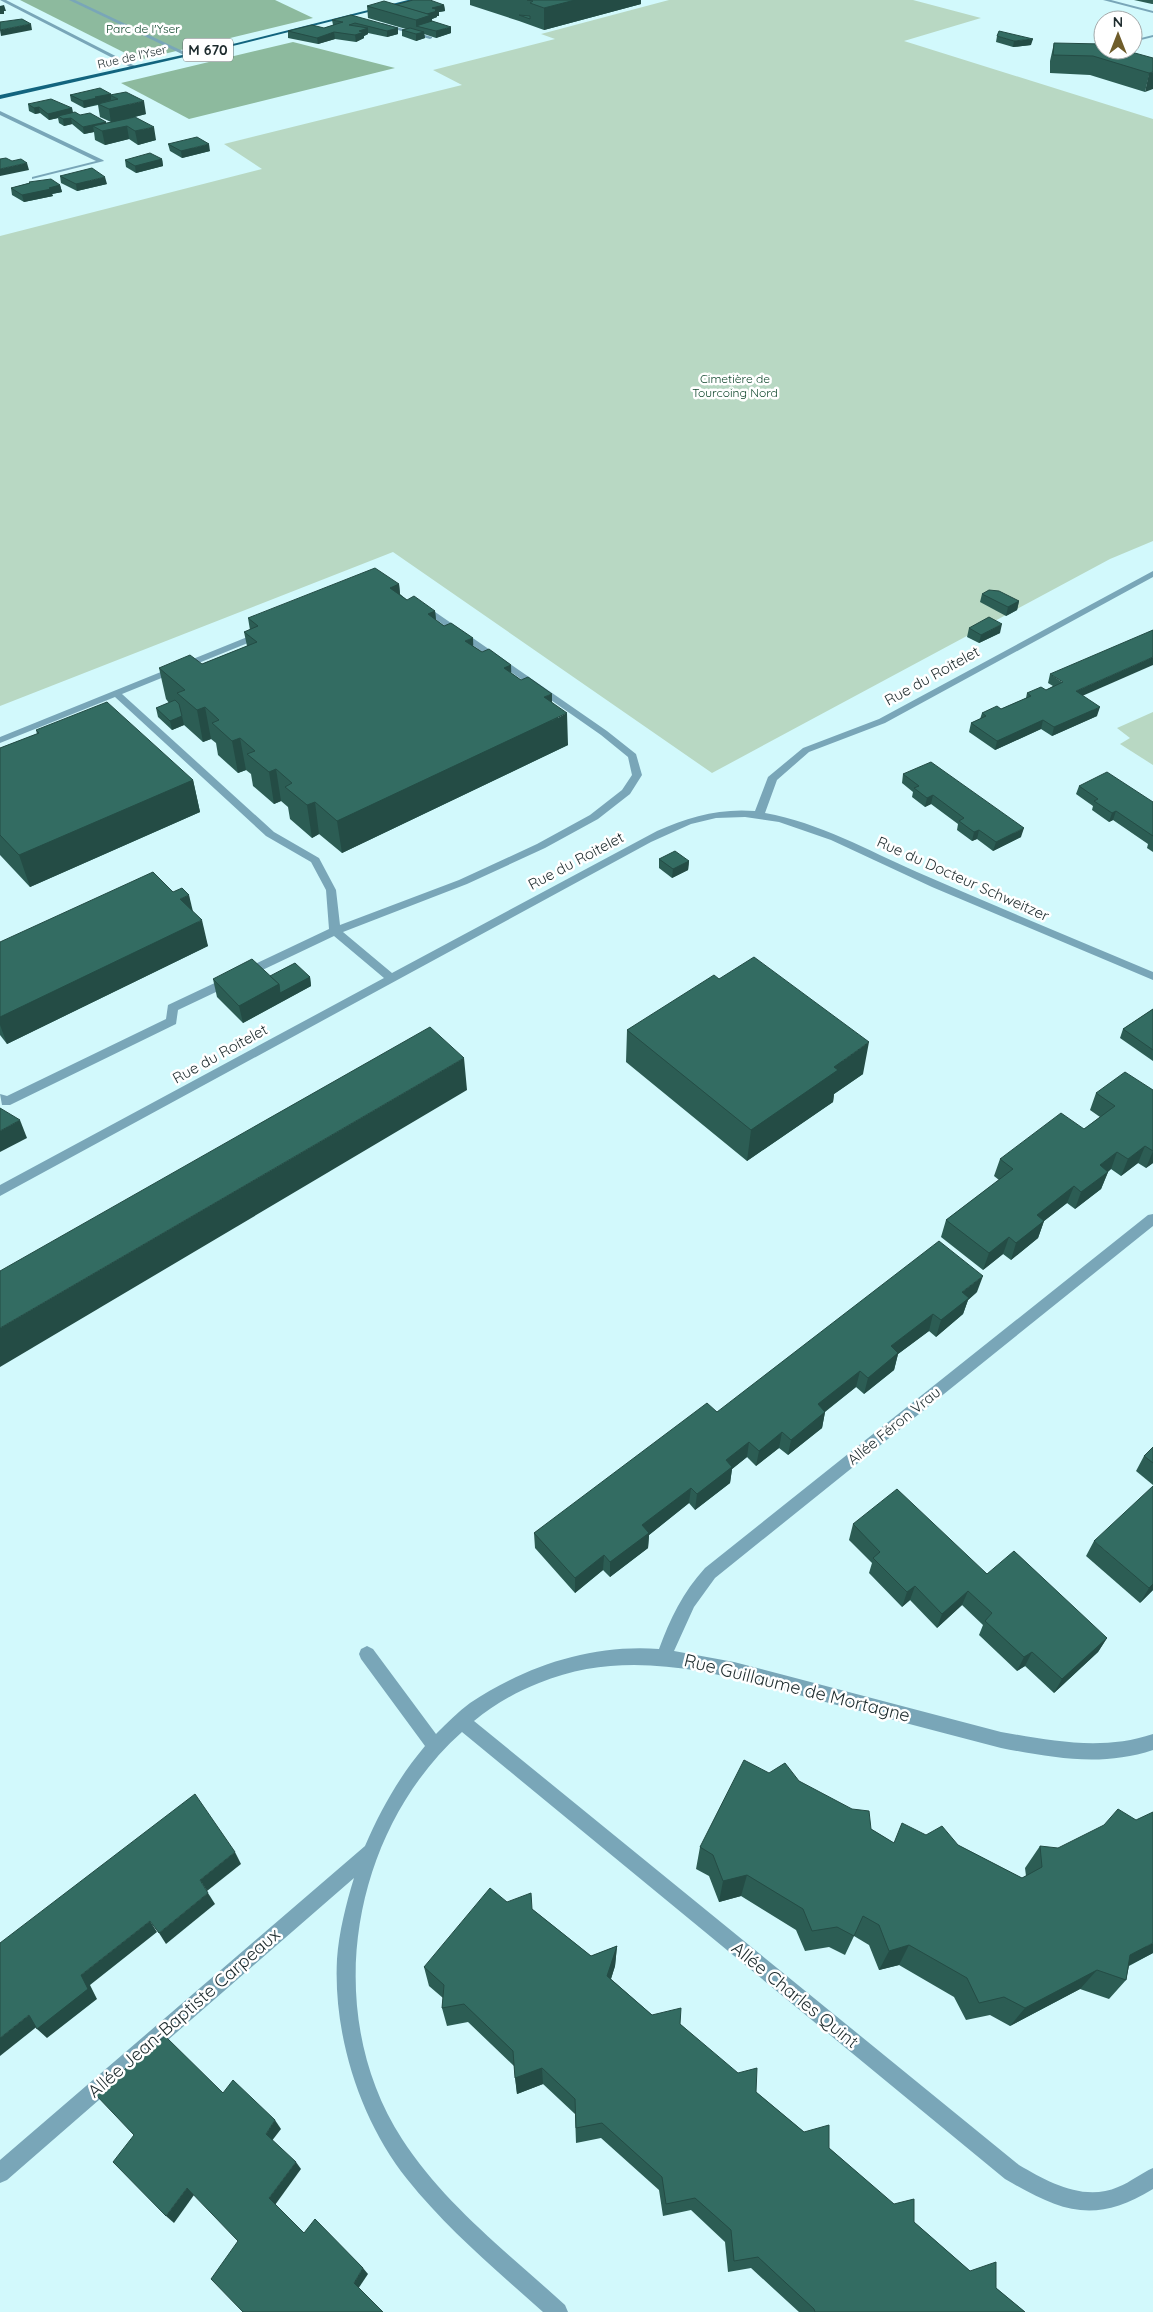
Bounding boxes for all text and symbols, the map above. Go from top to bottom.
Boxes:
north arrow [1093,10,1143,60]
text: N [1113,13,1123,31]
park label: Parc de l'Yser [106,21,180,36]
road number: M 670 [183,38,233,62]
street label: Rue de l'Yser [96,41,168,72]
park label: Cimetière de Tourcoing Nord [692,371,778,400]
street label: Rue du Roitelet [881,642,983,709]
street label: Rue du Roitelet [525,827,627,894]
street label: Rue du Docteur Schweitzer [874,832,1053,925]
street label: Rue du Roitelet [169,1020,271,1087]
street label: Allée Féron Vrau [843,1382,944,1469]
street label: Rue Guillaume de Mortagne [682,1648,912,1727]
street label: Allée Jean-Baptiste Carpeaux [83,1923,285,2102]
street label: Allée Charles Quint [727,1936,864,2053]

